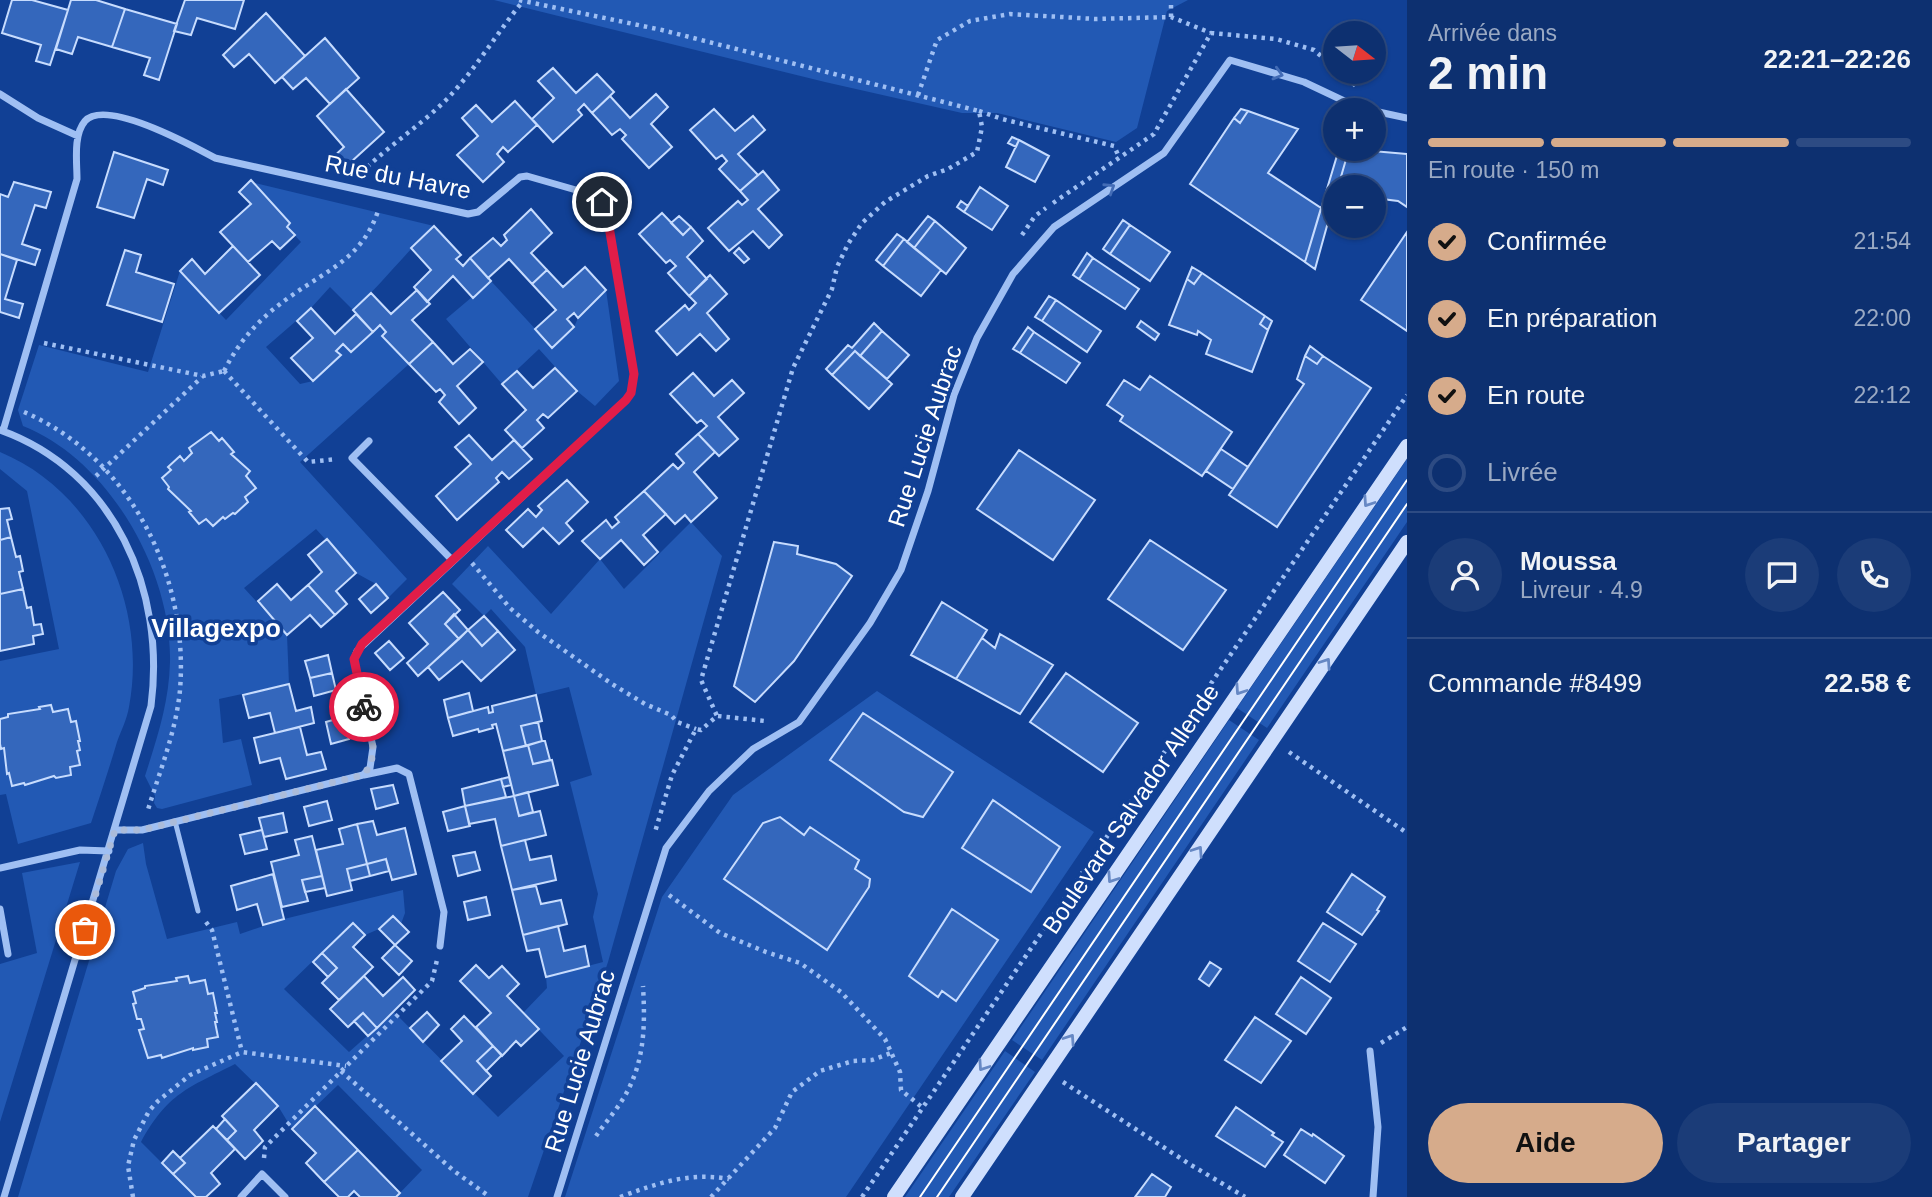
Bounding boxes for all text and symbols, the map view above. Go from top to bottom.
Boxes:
text: Arrivée dans [1428,20,1557,46]
north arrow [1323,21,1386,84]
map controls [1323,21,1386,238]
text: 22:21–22:26 [1764,44,1911,74]
text: 2 min [1428,47,1548,99]
one-way arrow [1271,66,1283,80]
button: + [1323,98,1386,161]
street label: Rue du Havre [323,149,473,204]
text: En route · 150 m [1428,157,1599,183]
pin [572,172,632,232]
button: − [1323,175,1386,238]
icon: home [583,183,621,221]
one-way arrow [1102,183,1115,196]
icon: check [1428,223,1466,261]
text: Confirmée [1487,226,1607,256]
text: 21:54 [1853,228,1911,254]
icon: check [1428,300,1466,338]
text: En préparation [1487,303,1658,333]
text: 22:00 [1853,305,1911,331]
street label: Rue Lucie Aubrac [882,342,967,530]
icon: check [1428,377,1466,415]
text: En route [1487,380,1585,410]
text: 22:12 [1853,382,1911,408]
text: Livrée [1487,457,1558,487]
one-way arrow [1364,494,1377,507]
button: person [1428,538,1502,612]
button: chat [1745,538,1819,612]
button: phone [1837,538,1911,612]
text: Moussa [1520,546,1617,576]
text: Livreur · 4.9 [1520,577,1643,603]
district label: Villagexpo [151,613,281,643]
one-way arrow [1317,658,1330,671]
text: Commande #8499 [1428,668,1642,698]
text: 22.58 € [1824,668,1911,698]
courier [329,672,399,742]
street label: Boulevard Salvador Allende [1037,679,1224,939]
one-way arrow [1236,682,1248,695]
icon: bike [345,688,383,726]
one-way arrow [1190,846,1202,859]
one-way arrow [1108,870,1120,883]
pin [55,900,115,960]
icon: bag [66,911,104,949]
street label: Rue Lucie Aubrac [539,966,620,1155]
one-way arrow [1062,1034,1075,1047]
one-way arrow [979,1058,991,1071]
button: Aide [1428,1103,1663,1183]
button: Partager [1677,1103,1911,1183]

